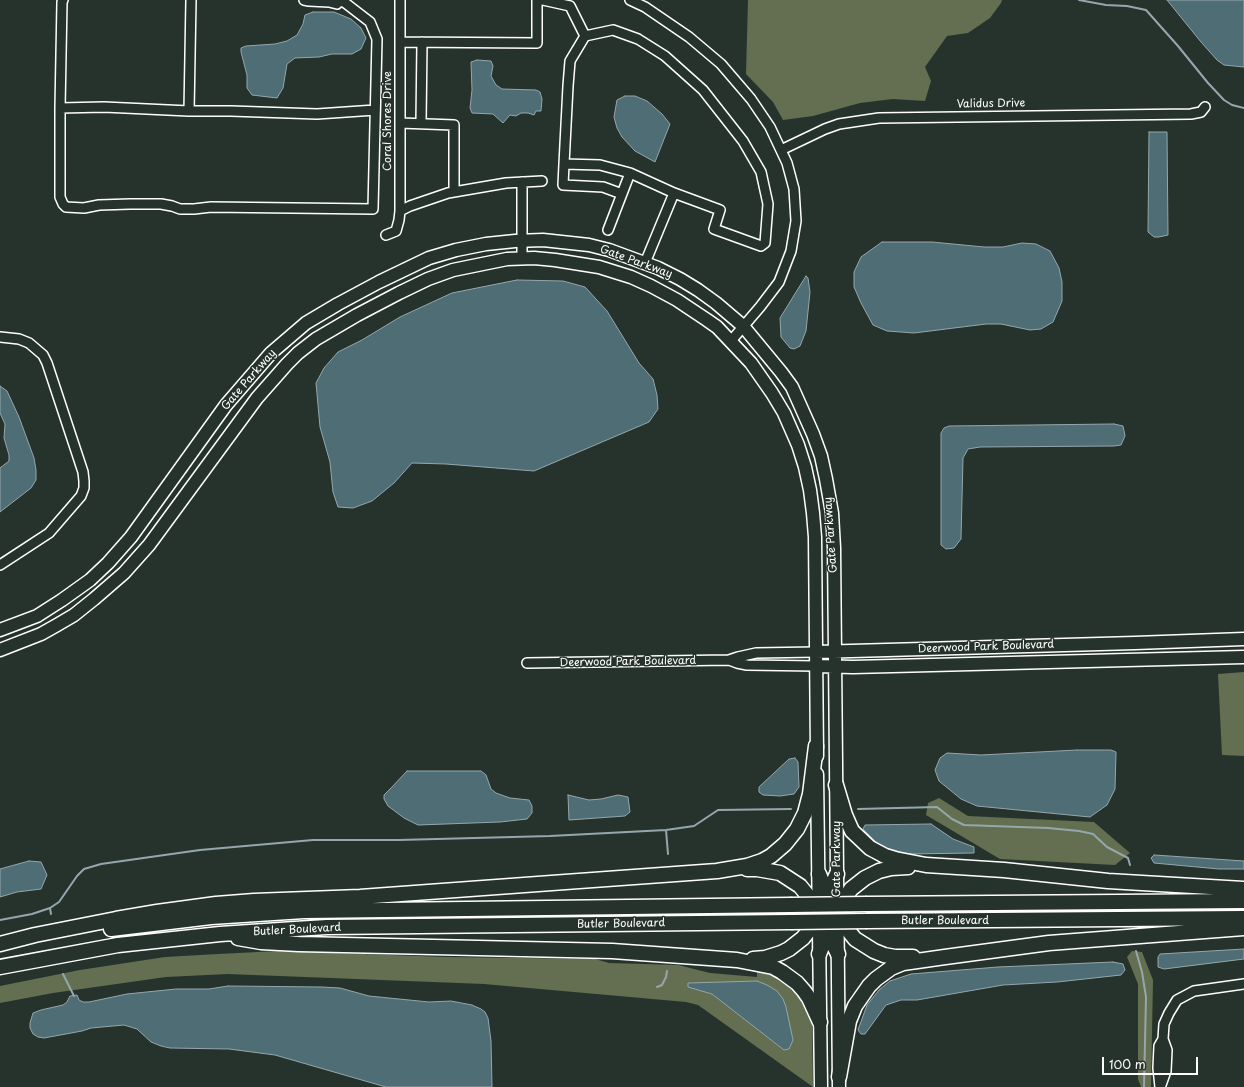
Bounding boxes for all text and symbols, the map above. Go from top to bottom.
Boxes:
street label: Coral Shores Drive [381,71,395,171]
street label: Validus Drive [957,97,1025,111]
street label: Gate Parkway [598,243,674,281]
street label: Gate Parkway [219,347,279,413]
street label: Gate Parkway [822,497,840,573]
street label: Deerwood Park Boulevard [918,638,1054,656]
street label: Deerwood Park Boulevard [560,654,696,670]
street label: Gate Parkway [830,821,844,897]
street label: Butler Boulevard [901,914,989,928]
street label: Butler Boulevard [577,917,665,931]
street label: Butler Boulevard [253,921,341,939]
scale bar [1104,1049,1200,1075]
text: 100 m [1109,1055,1146,1073]

